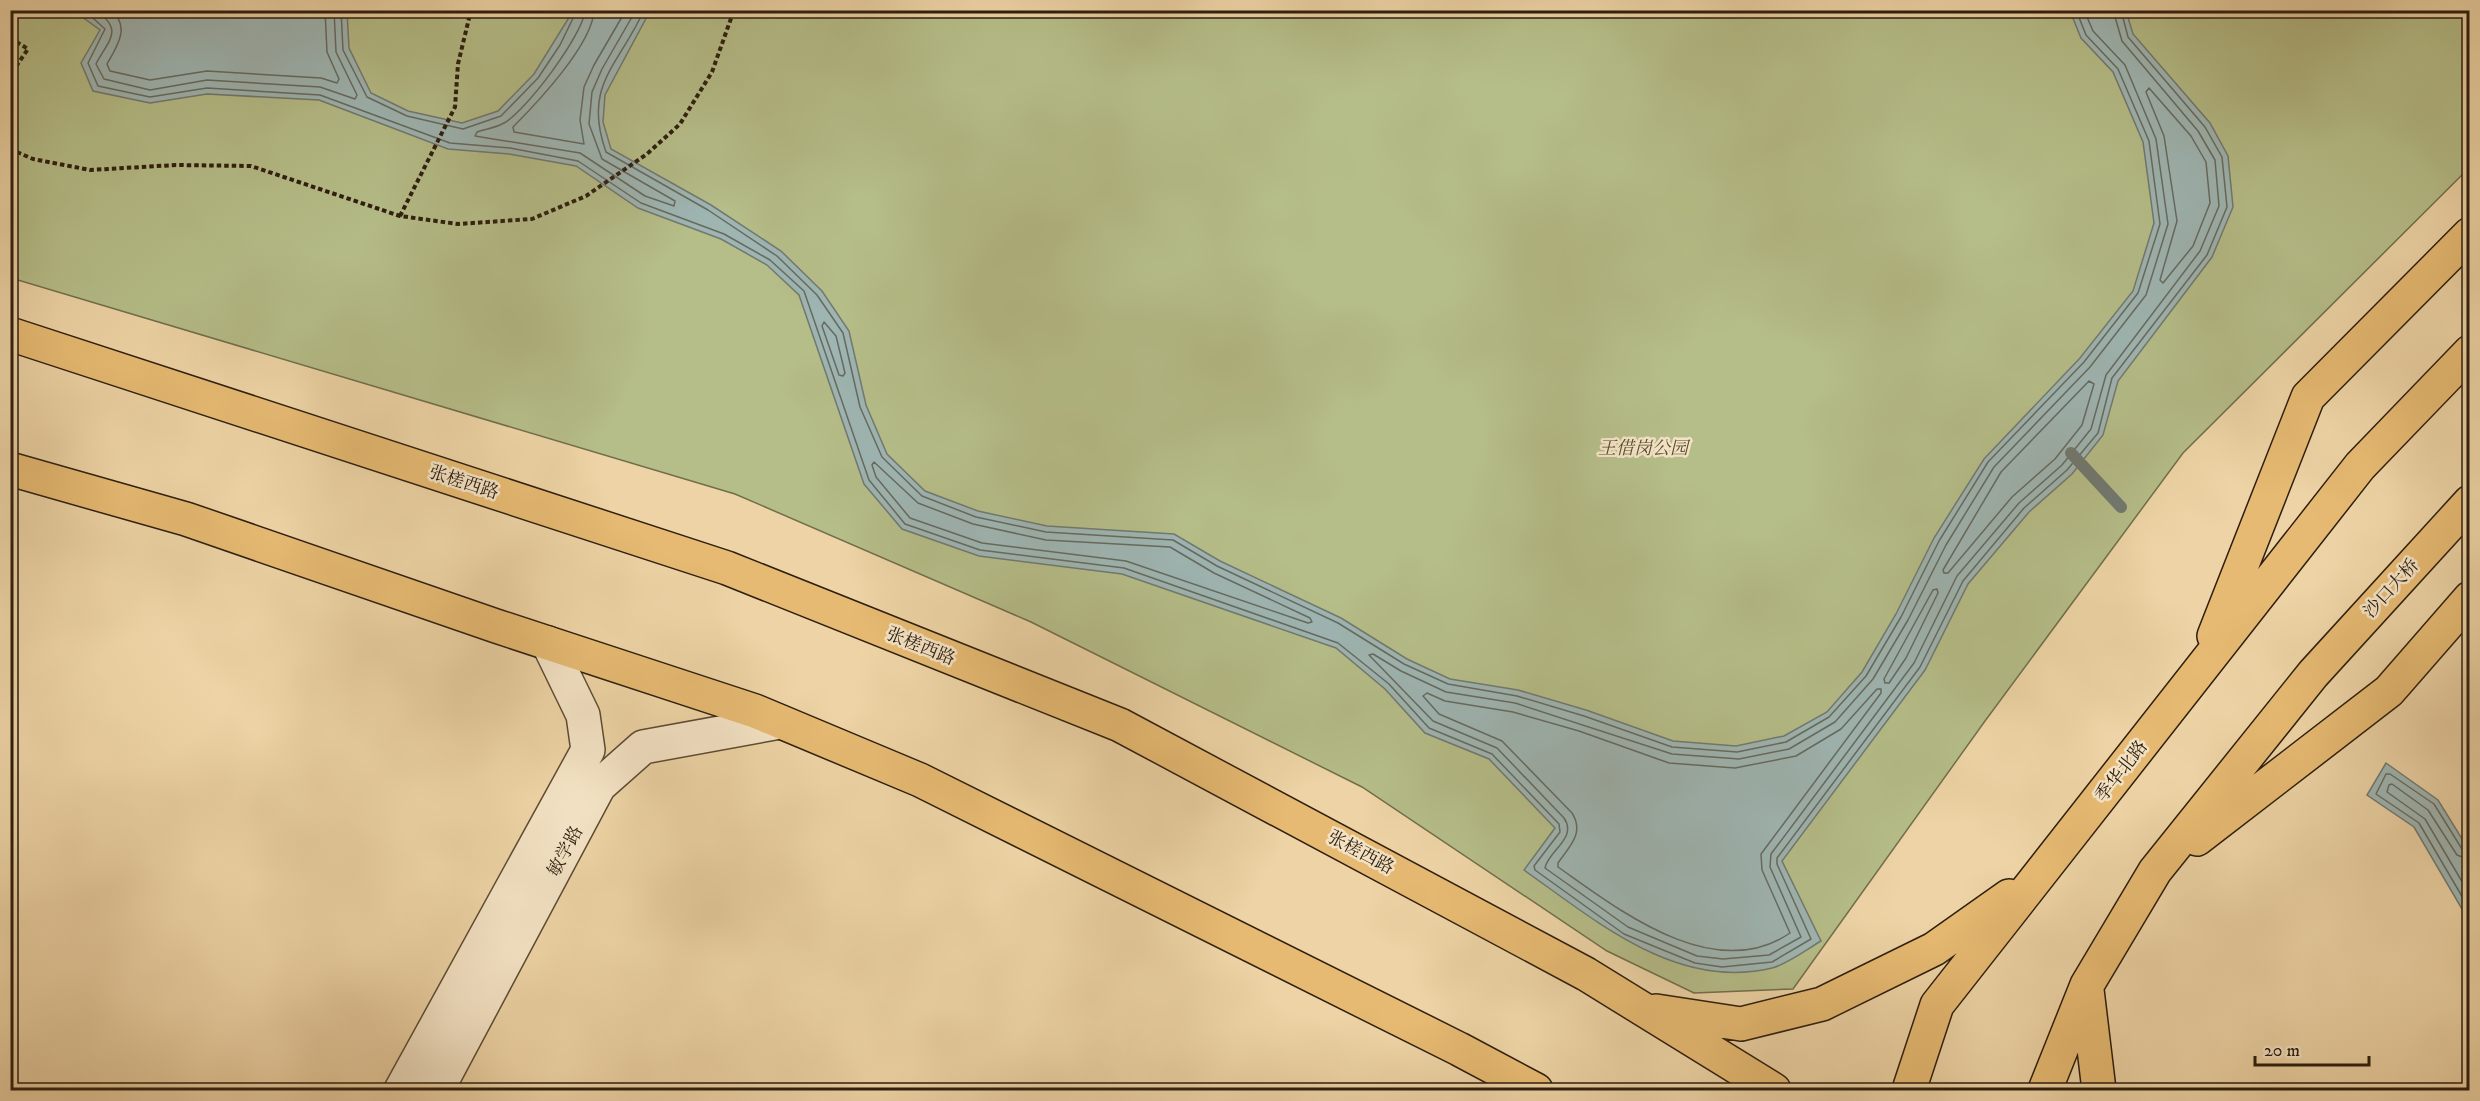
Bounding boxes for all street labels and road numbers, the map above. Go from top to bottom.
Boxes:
street label: 张槎西路 [426,461,501,505]
street label: 沙口大桥 [2359,555,2424,623]
street label: 张槎西路 [883,623,958,671]
street label: 季华北路 [2091,736,2153,807]
street label: 敏学路 [543,822,588,880]
street label: 张槎西路 [1324,826,1397,879]

